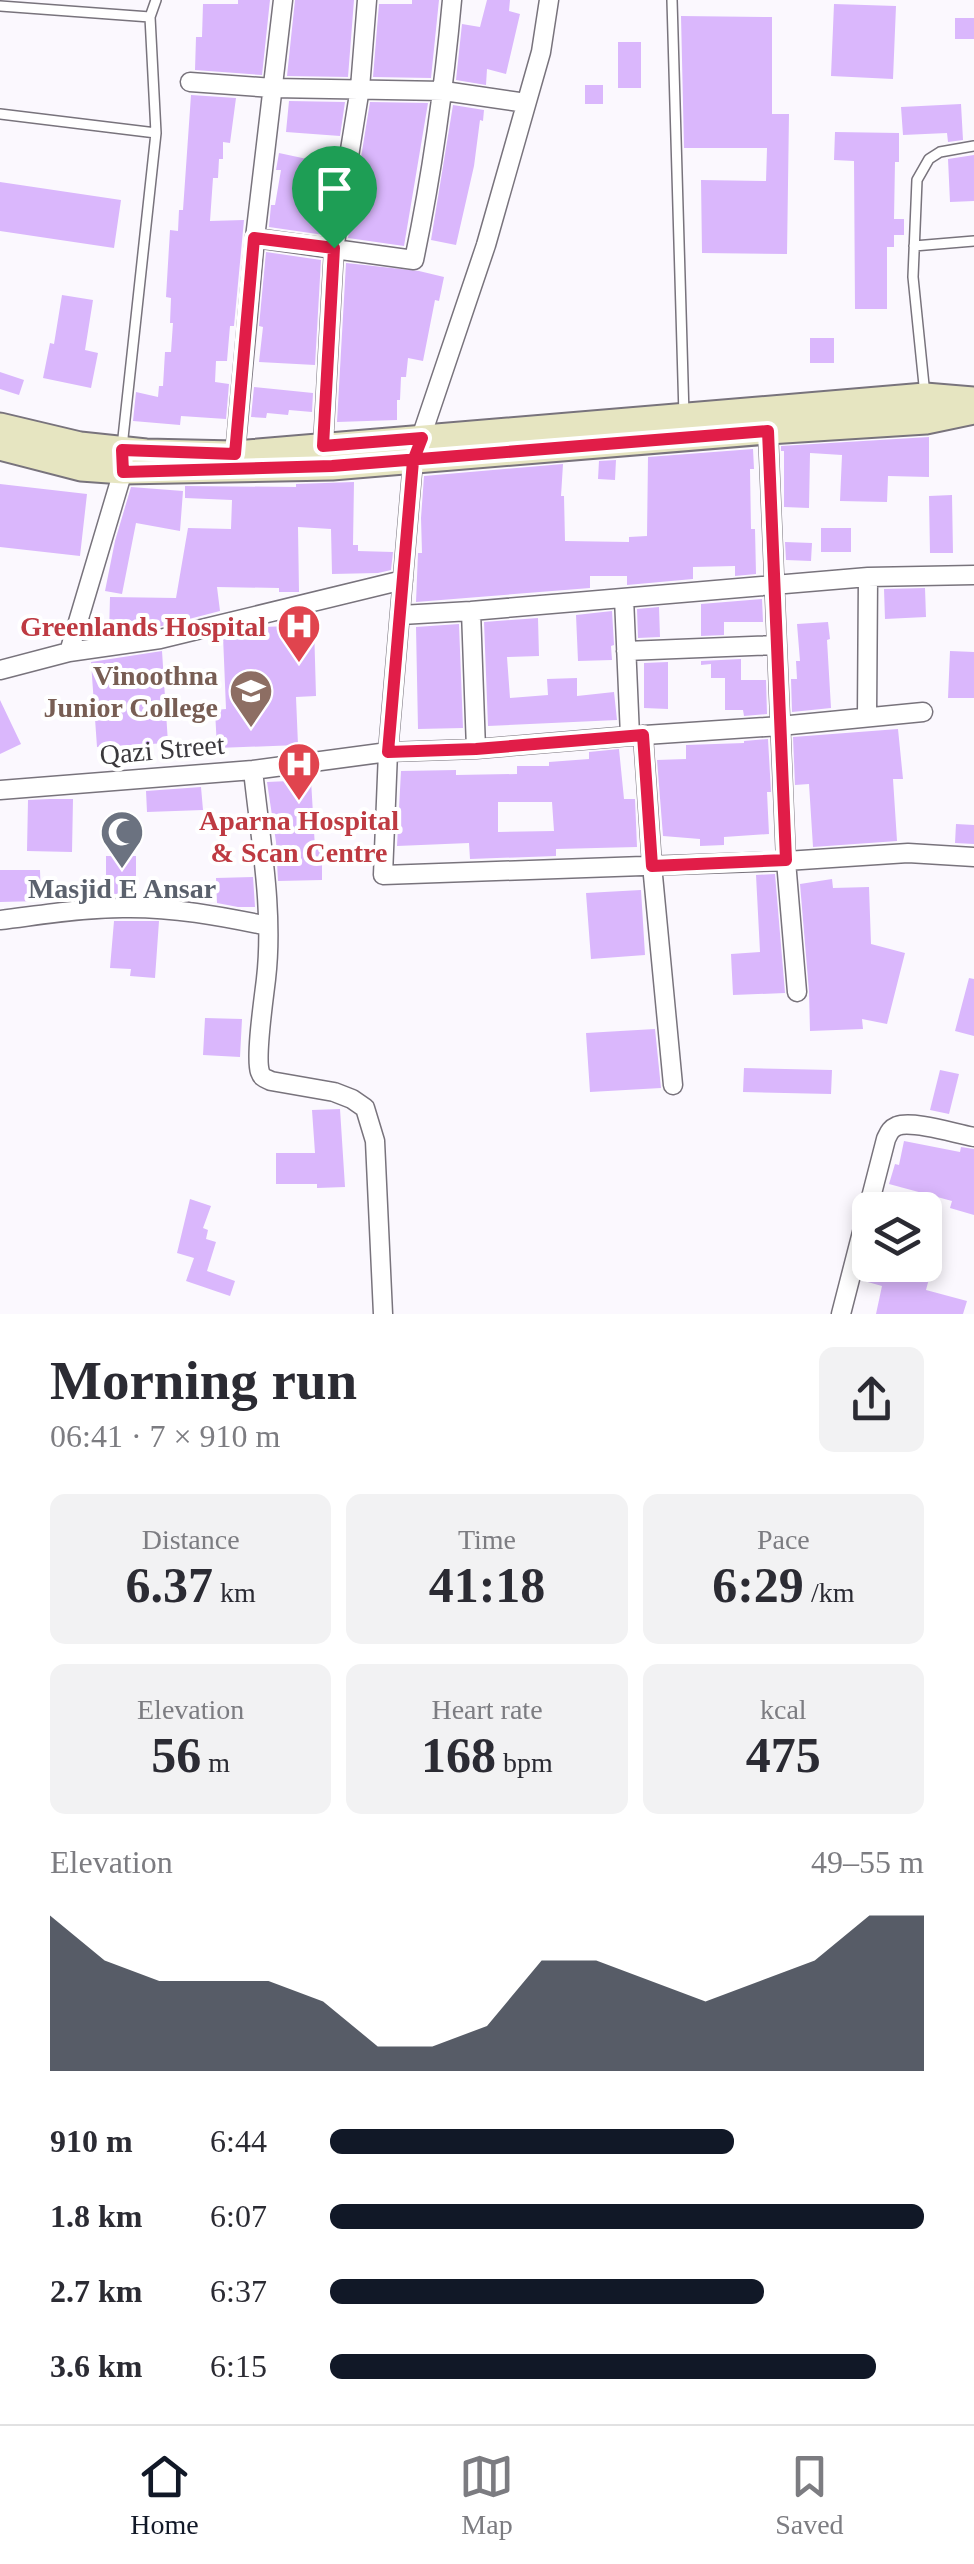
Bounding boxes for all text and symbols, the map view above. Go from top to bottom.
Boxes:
pin [292,146,377,249]
icon: arrive [307,161,362,216]
hospital icon: Greenlands Hospital [276,603,322,664]
place label: Greenlands Hospital [20,611,266,642]
place label: Vinoothna Junior College [44,660,218,723]
school or university icon: Vinoothna Junior College [228,668,274,729]
street label: Qazi Street [98,729,226,770]
hospital icon: Aparna Hospital & Scan Centre [276,741,322,802]
place label: Aparna Hospital & Scan Centre [199,805,399,868]
mosque icon: Masjid E Ansar [99,809,145,870]
place label: Masjid E Ansar [28,873,216,904]
map controls [852,1192,942,1282]
button: layers [852,1192,942,1282]
button: share [819,1347,924,1452]
text: Morning run [50,1350,357,1411]
text: 06:41 · 7 × 910 m [50,1418,280,1454]
text: Distance [142,1524,240,1555]
text: Time [458,1524,516,1555]
text: Pace [757,1524,810,1555]
text: 6.37 [126,1557,213,1613]
text: 41:18 [429,1557,545,1613]
text: 6:29 [712,1557,804,1613]
text: km [213,1577,256,1608]
text: /km [804,1577,854,1608]
text: Elevation [137,1694,244,1725]
text: Heart rate [431,1694,543,1725]
text: kcal [760,1694,807,1725]
text: 56 [151,1727,201,1783]
text: 168 [421,1727,496,1783]
text: 475 [746,1727,821,1783]
text: m [201,1747,230,1778]
text: bpm [496,1747,553,1778]
text: Elevation [50,1844,173,1880]
text: 49–55 m [811,1844,924,1880]
text: 910 m [50,2123,133,2159]
text: 6:44 [210,2123,267,2159]
text: 1.8 km [50,2198,142,2234]
text: 6:07 [210,2198,267,2234]
text: 2.7 km [50,2273,142,2309]
text: 6:37 [210,2273,267,2309]
text: 3.6 km [50,2348,142,2384]
text: 6:15 [210,2348,267,2384]
tab: Home [130,2449,199,2541]
tab: Map [459,2449,514,2541]
tab: Saved [775,2449,844,2541]

